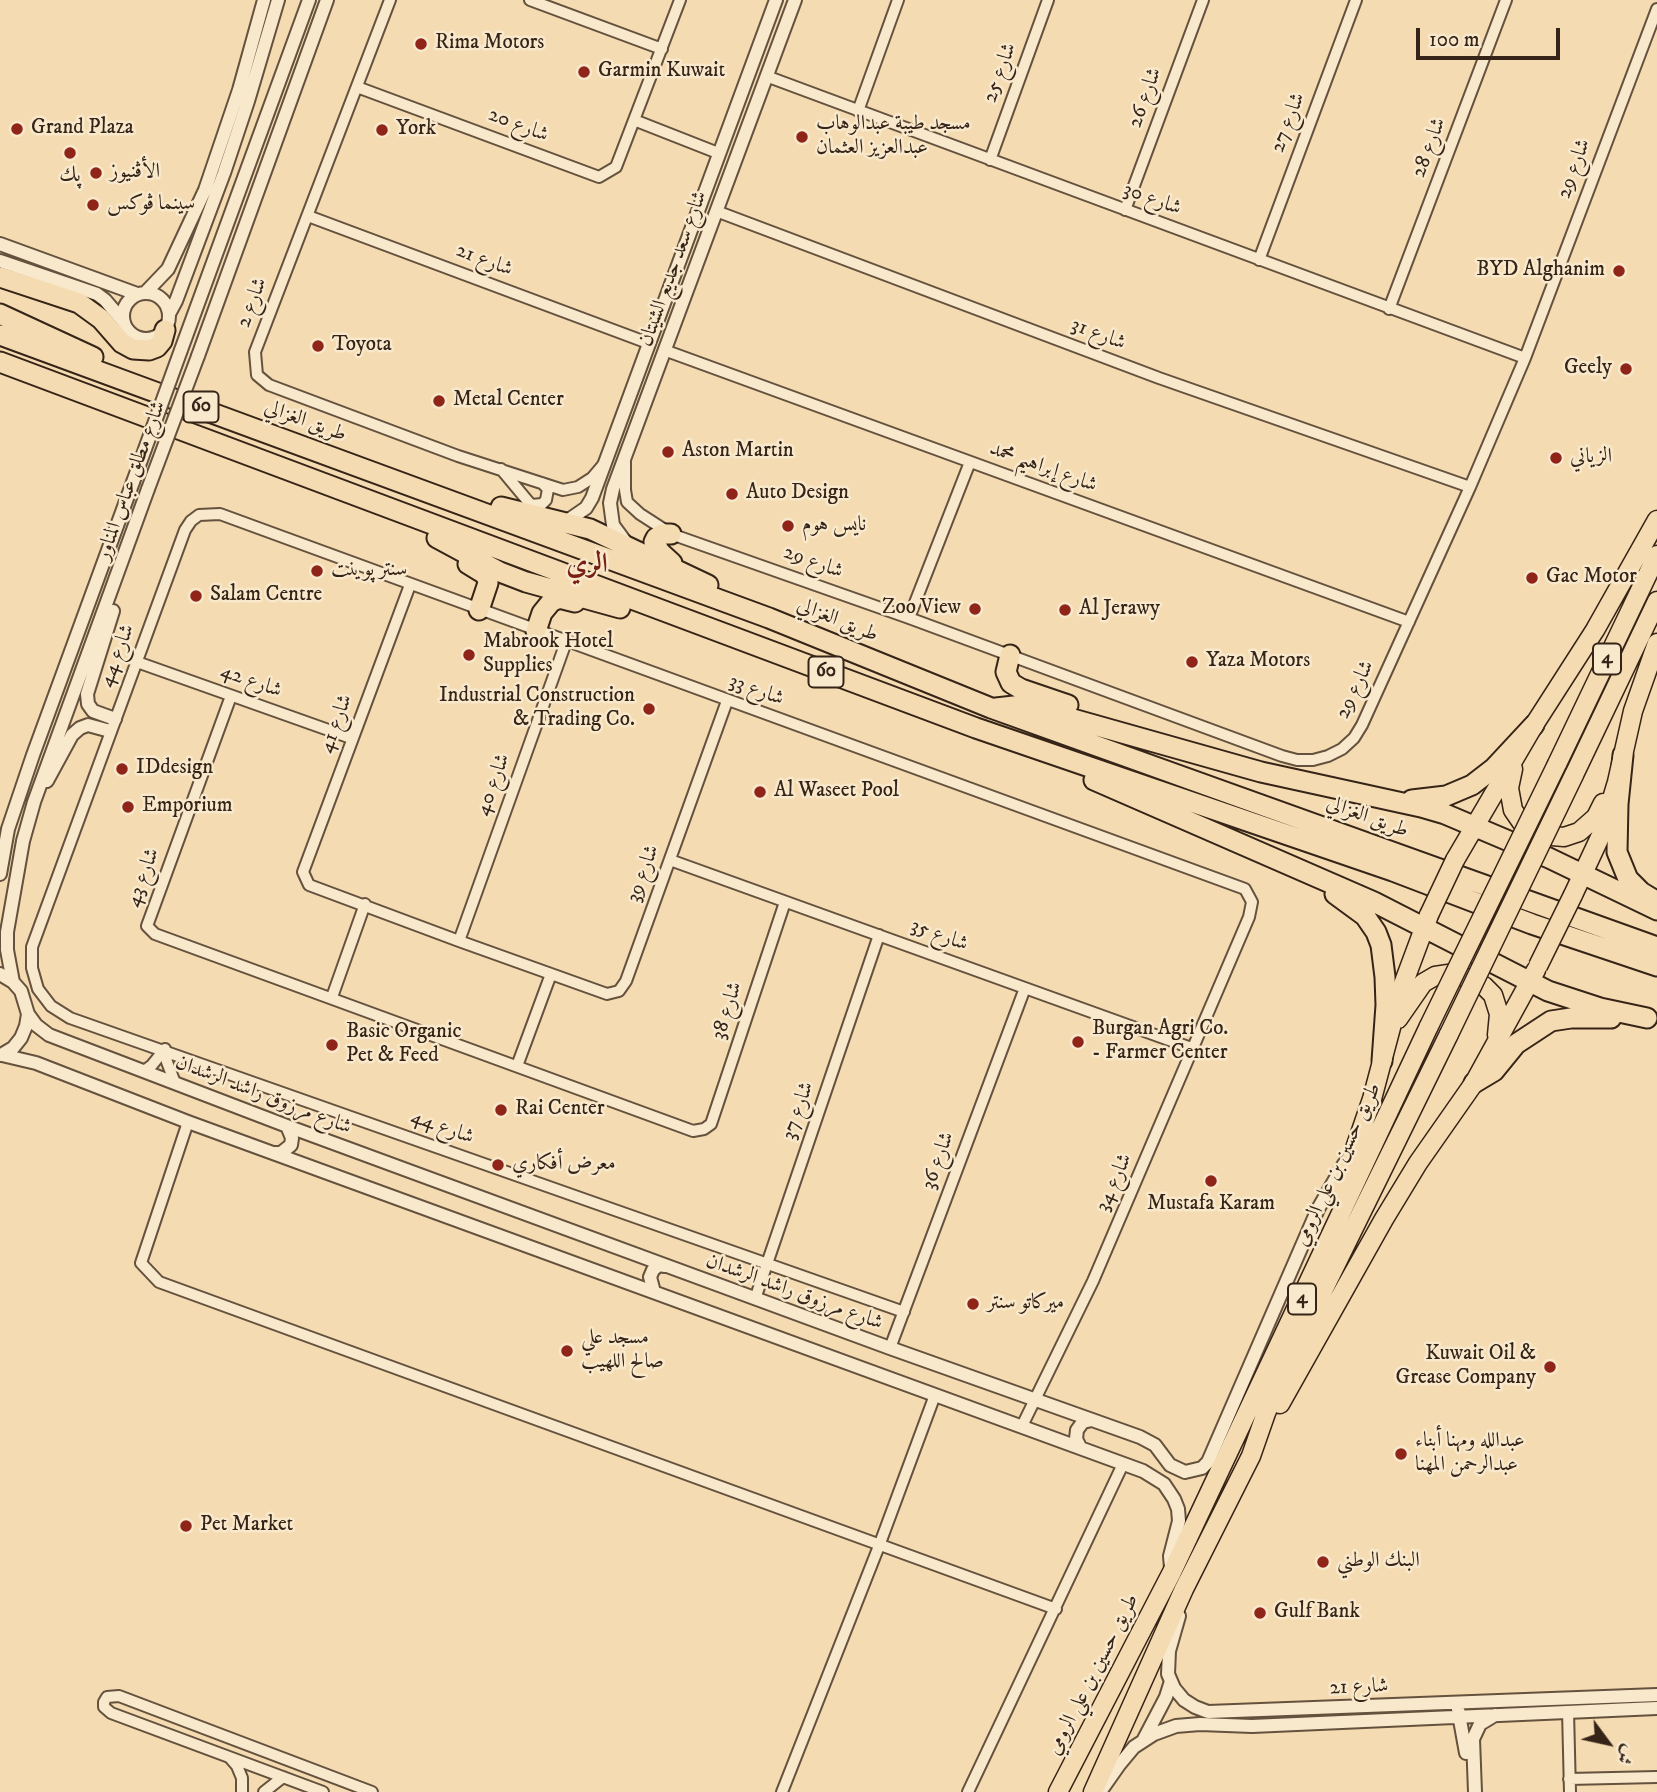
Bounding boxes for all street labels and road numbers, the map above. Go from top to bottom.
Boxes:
street label: شارع 25 [979,40,1023,106]
street label: شارع 26 [1124,64,1168,132]
street label: شارع 27 [1266,90,1312,156]
street label: شارع 20 [484,103,552,149]
street label: شارع 28 [1407,115,1453,181]
street label: شارع 29 [1553,136,1597,202]
street label: شارع 30 [1119,178,1185,222]
street label: شارع سعد جديع الشيتان [634,188,714,350]
street label: شارع 21 [452,239,516,283]
street label: شارع 2 [232,275,274,331]
street label: شارع 31 [1067,313,1129,357]
road number: 60 [184,392,218,422]
street label: طريق الغزالي [260,396,350,448]
street label: شارع مطلق عباس المناور [91,398,173,564]
street label: شارع إبراهيم محمد [986,437,1100,499]
street label: شارع 29 [780,541,846,585]
street label: طريق الغزالي [793,593,881,649]
street label: شارع 44 [95,621,141,691]
road number: 4 [1593,644,1621,674]
road number: 60 [808,656,844,688]
street label: شارع 29 [1331,657,1381,723]
street label: شارع 42 [217,659,285,705]
street label: شارع 33 [725,669,787,713]
street label: شارع 41 [315,691,359,757]
street label: شارع 40 [471,750,517,820]
street label: طريق الغزالي [1322,792,1412,844]
street label: شارع 39 [622,842,666,906]
street label: شارع 43 [122,845,166,911]
street label: شارع 35 [907,914,971,958]
street label: شارع 38 [707,979,749,1043]
street label: شارع مرزوق راشد الرشدان [171,1051,355,1141]
street label: شارع 37 [777,1079,821,1143]
street label: طريق حسين بن علي الرومي [1290,1079,1388,1251]
street label: شارع 44 [407,1105,477,1151]
street label: شارع 36 [917,1129,961,1193]
street label: شارع 34 [1091,1150,1139,1216]
street label: شارع مرزوق راشد الرشدان [702,1249,886,1337]
road number: 4 [1288,1284,1316,1315]
street label: طريق حسين بن علي الرومي [1042,1590,1146,1760]
street label: شارع 21 [1329,1674,1389,1702]

